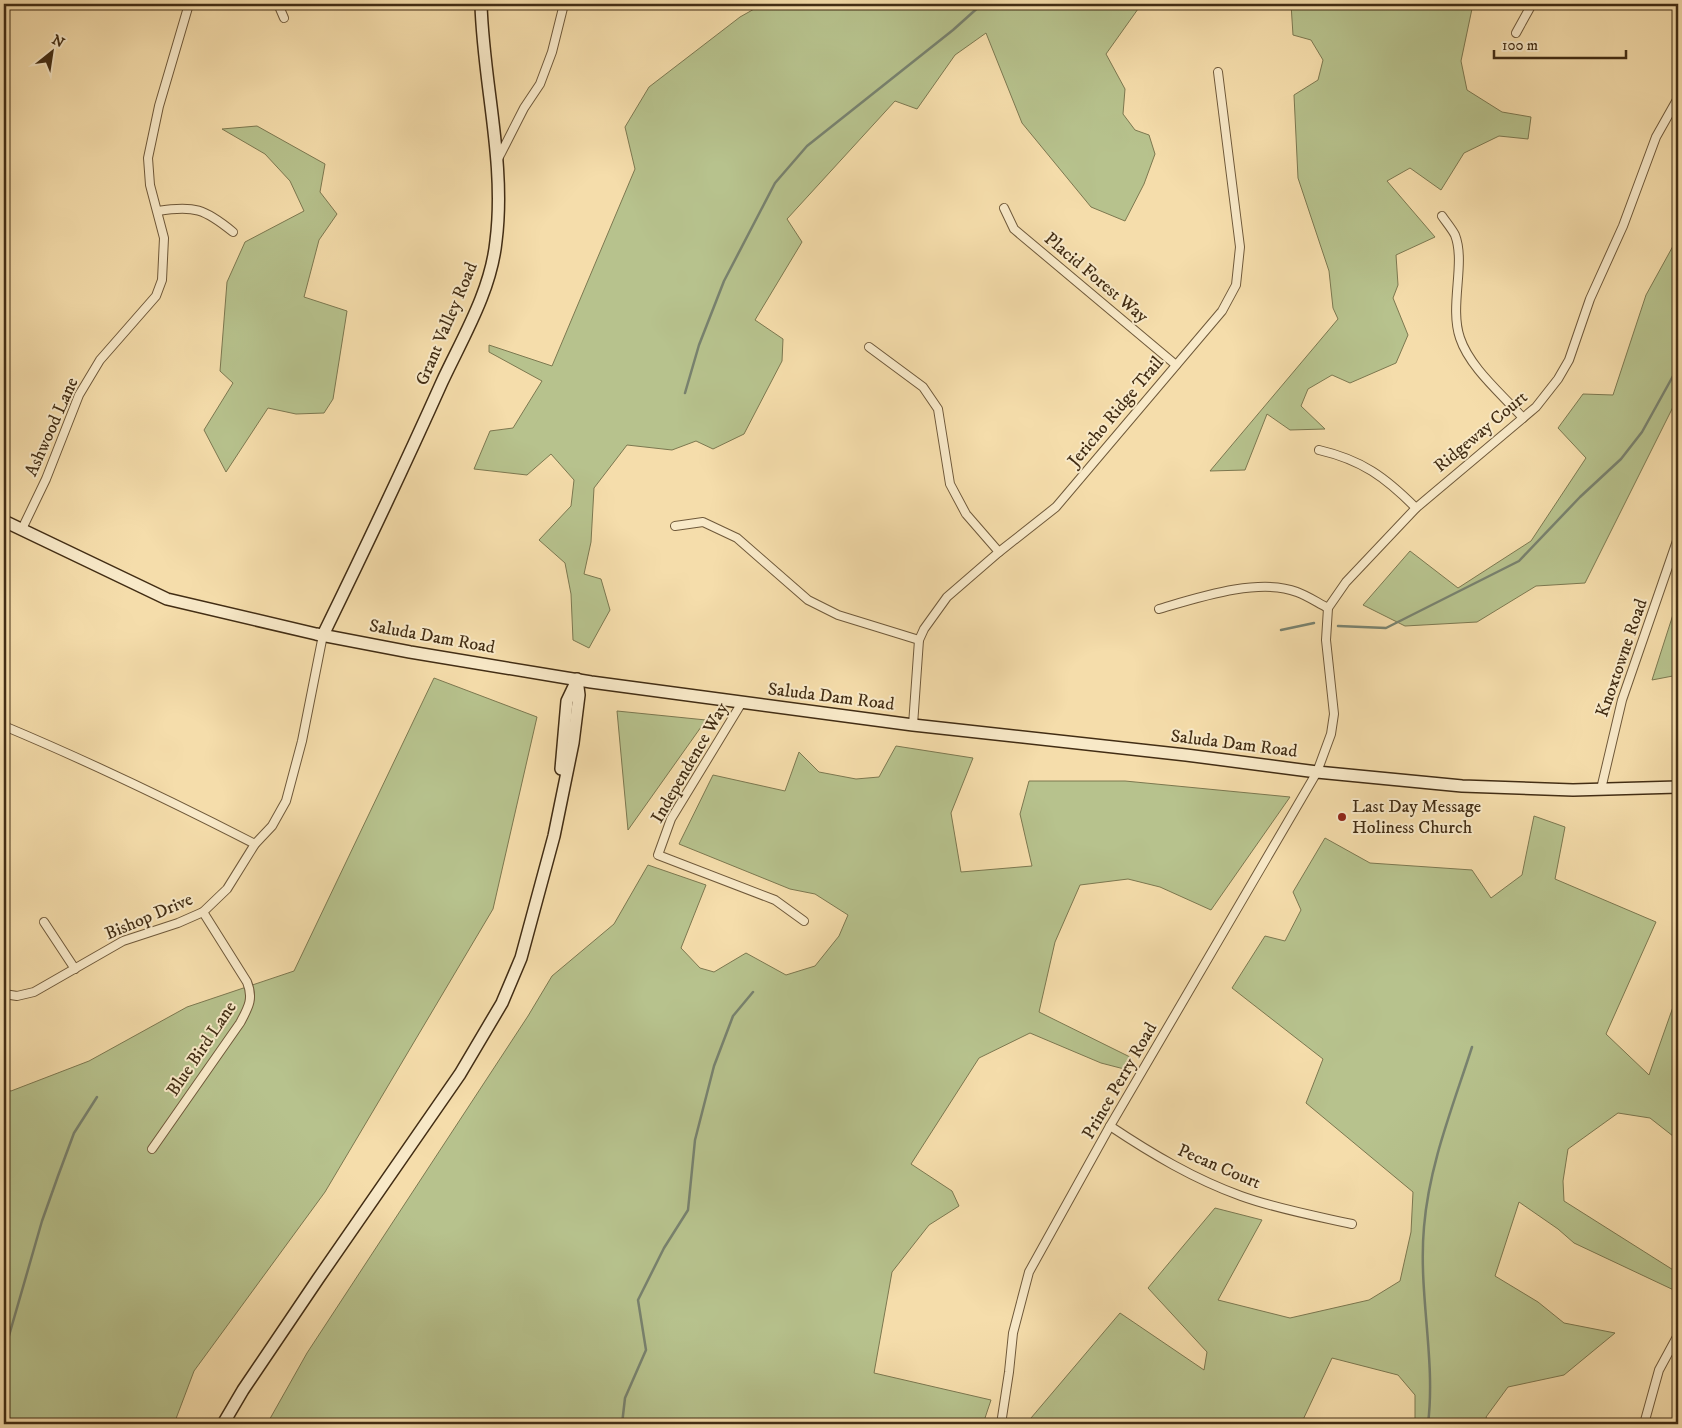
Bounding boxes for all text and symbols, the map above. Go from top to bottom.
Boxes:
north arrow [28,28,78,78]
scale bar [1494,28,1627,60]
text: N [49,31,68,53]
text: 100 m [1502,36,1538,55]
street label: Placid Forest Way [1039,228,1153,328]
street label: Grant Valley Road [411,259,483,389]
street label: Jericho Ridge Trail [1062,352,1169,473]
street label: Ashwood Lane [20,374,84,480]
street label: Ridgeway Court [1430,386,1532,477]
street label: Knoxtowne Road [1591,596,1653,720]
street label: Saluda Dam Road [367,615,497,659]
street label: Saluda Dam Road [766,678,896,716]
street label: Independence Way [647,698,734,827]
street label: Saluda Dam Road [1169,725,1299,763]
place label: Last Day Message Holiness Church [1352,796,1481,839]
marker: Last Day Message Holiness Church [1336,811,1348,823]
street label: Bishop Drive [102,889,196,945]
street label: Blue Bird Lane [162,997,242,1101]
street label: Prince Perry Road [1078,1019,1162,1143]
street label: Pecan Court [1174,1140,1264,1194]

